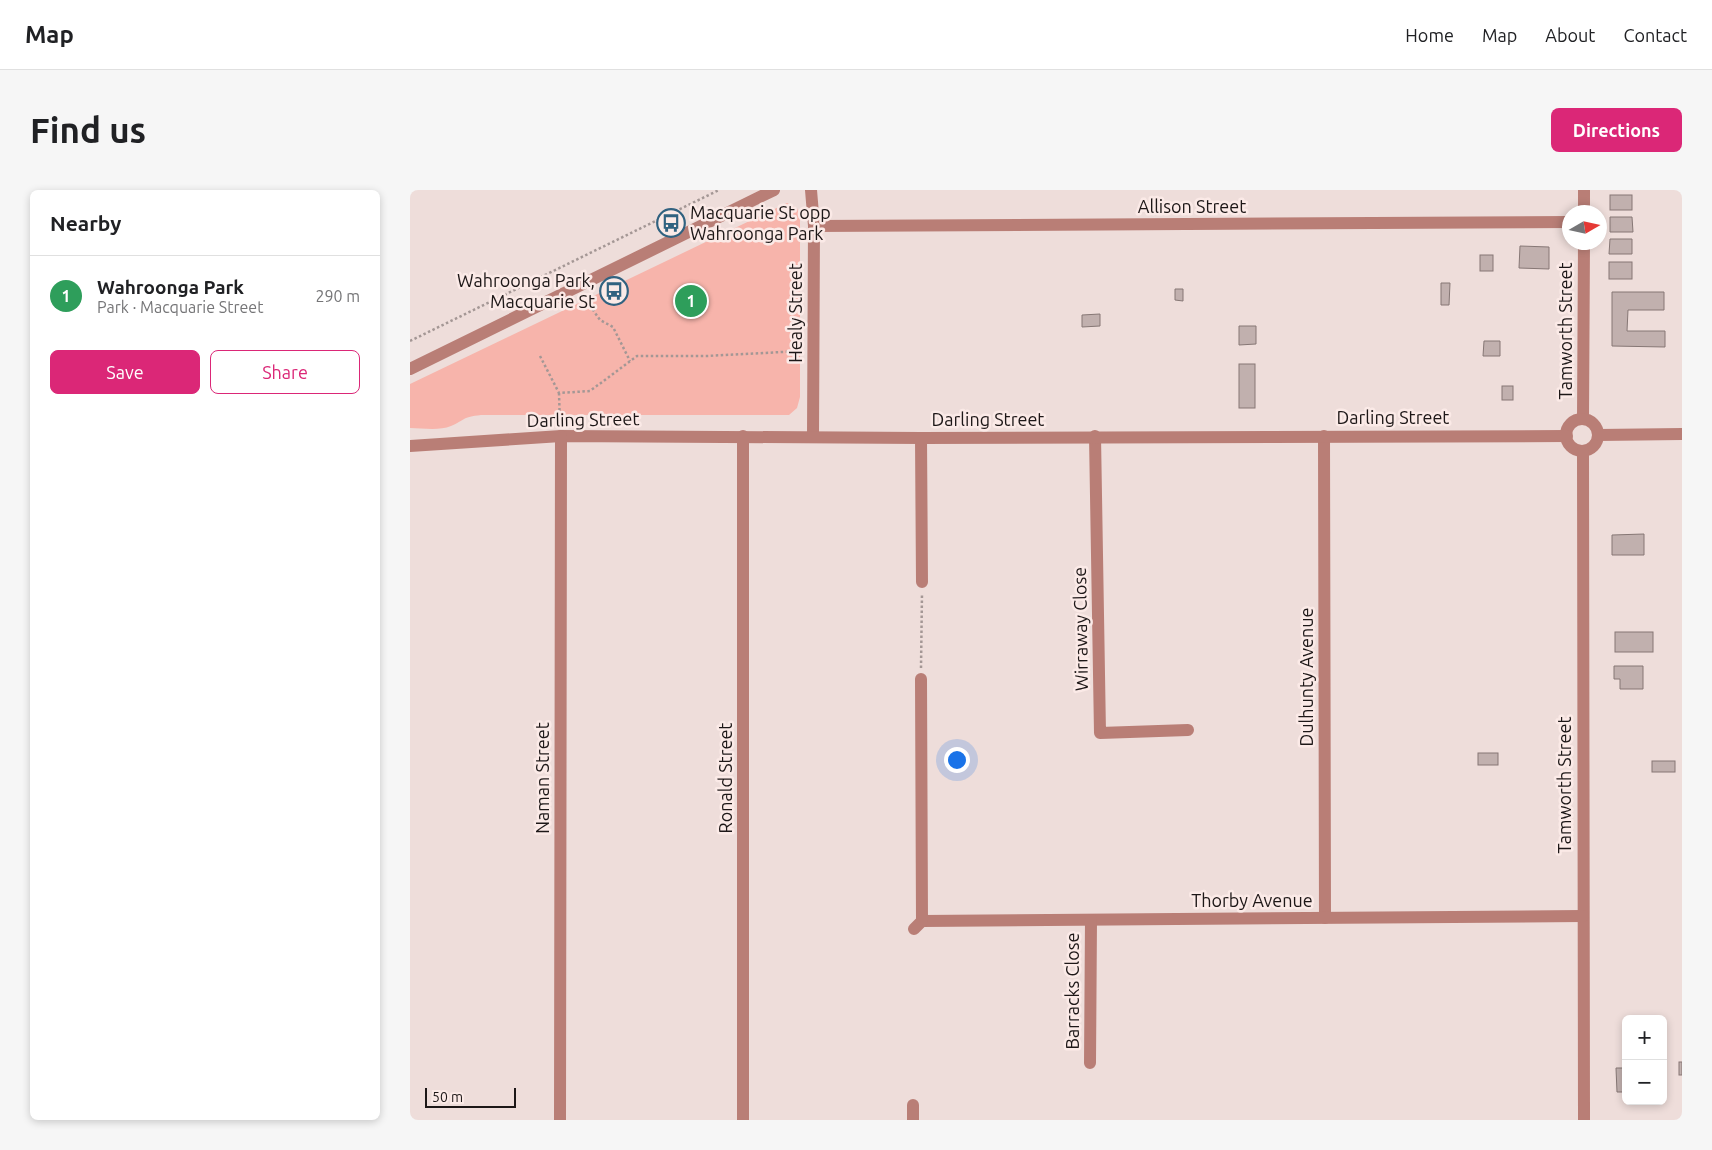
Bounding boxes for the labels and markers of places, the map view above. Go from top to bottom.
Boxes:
place label: Macquarie St opp Wahroonga Park [690,202,831,243]
bus stop icon: Macquarie St opp Wahroonga Park [656,208,686,238]
place label: Wahroonga Park, Macquarie St [457,270,595,311]
bus stop icon: Wahroonga Park, Macquarie St [599,276,629,306]
pin: 1 [675,282,707,320]

